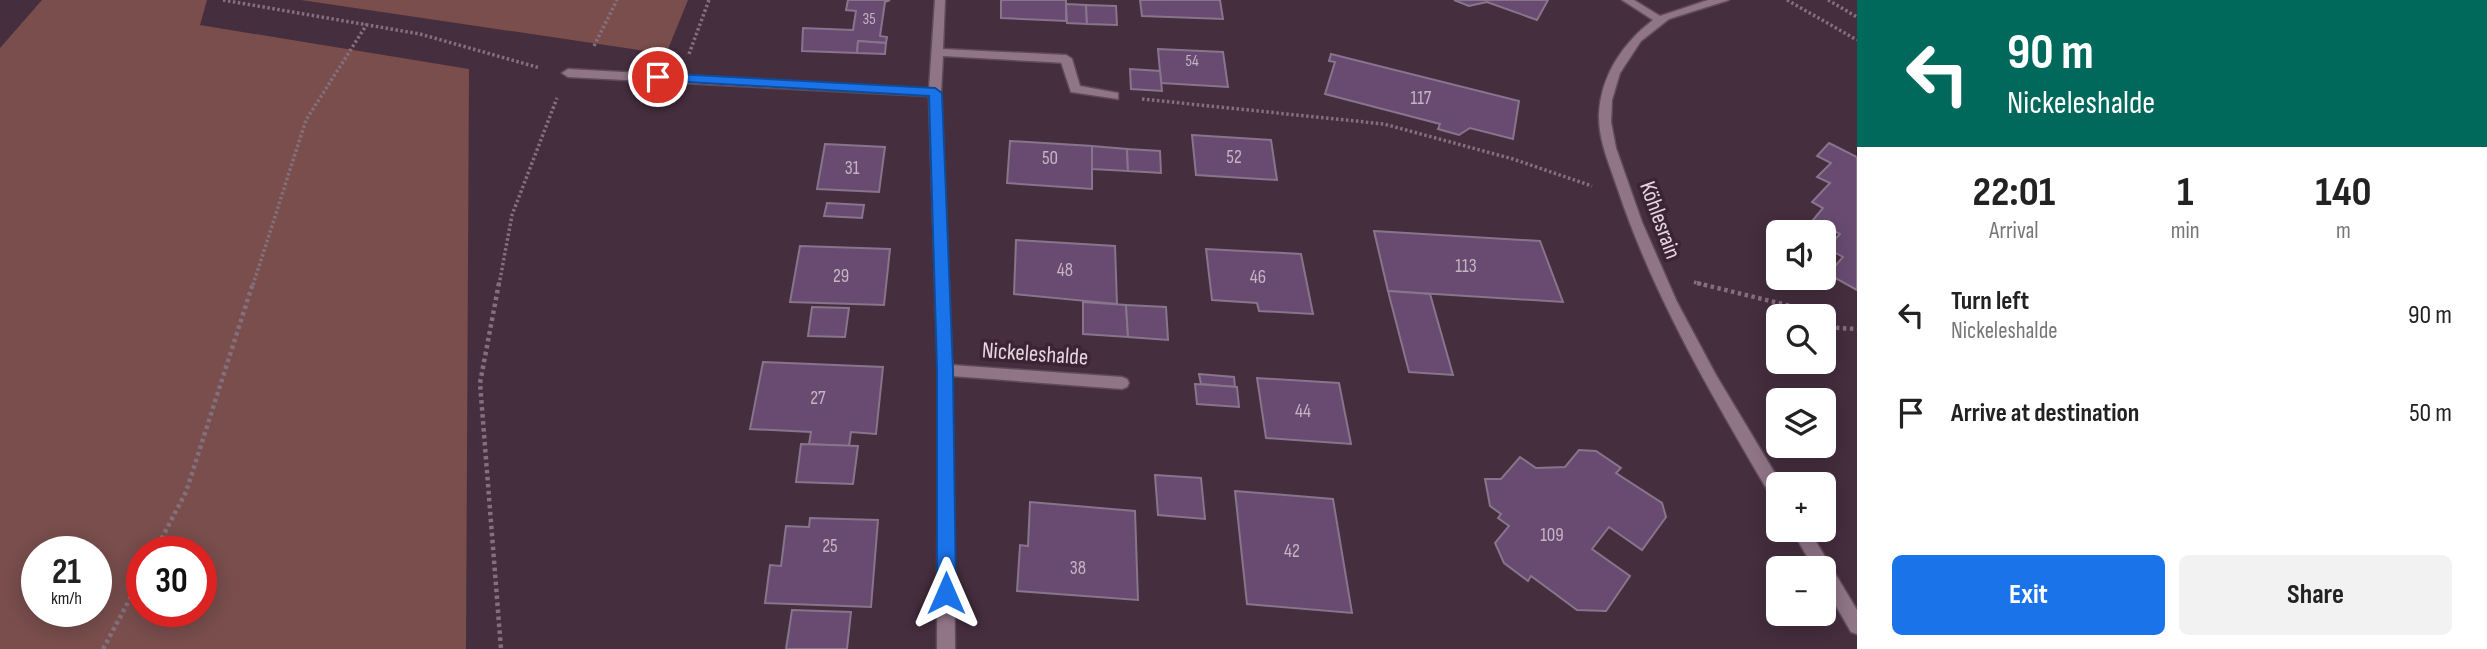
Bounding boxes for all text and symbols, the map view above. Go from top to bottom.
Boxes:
house number: 35 [862,10,876,29]
text: 90 m [2007,24,2094,83]
icon: left [1892,28,1983,119]
pin [628,47,688,107]
house number: 54 [1185,52,1199,71]
icon: arrive [639,58,677,96]
text: Nickeleshalde [2007,84,2155,123]
house number: 117 [1411,87,1432,110]
house number: 52 [1226,146,1242,169]
house number: 50 [1042,147,1058,170]
house number: 31 [845,157,860,180]
text: 22:01 [1973,167,2055,218]
text: 1 [2177,167,2193,218]
text: 140 [2315,167,2371,218]
street label: Köhlesrain [1633,177,1687,263]
text: Arrival [1989,217,2039,245]
text: min [2171,217,2200,245]
text: m [2336,217,2351,245]
map controls [1766,220,1836,626]
button: sound [1766,220,1836,290]
house number: 113 [1455,255,1477,278]
house number: 48 [1057,259,1073,282]
house number: 29 [833,265,849,288]
house number: 46 [1250,266,1266,289]
text: Turn left [1951,286,2029,317]
icon: left [1892,296,1930,334]
text: 90 m [2408,300,2452,331]
button: search [1766,304,1836,374]
text: Nickeleshalde [1951,317,2057,345]
street label: Nickeleshalde [981,336,1089,372]
house number: 27 [810,387,826,410]
button: layers [1766,388,1836,458]
icon: arrive [1892,394,1930,432]
text: Arrive at destination [1951,398,2139,429]
text: 50 m [2409,398,2452,429]
house number: 44 [1295,400,1311,423]
button: + [1766,472,1836,542]
house number: 109 [1540,524,1564,547]
house number: 25 [822,535,838,558]
speed limit sign: 30 [126,536,217,627]
house number: 42 [1284,540,1300,563]
text: 21 [52,551,81,594]
button: Exit [1892,555,2165,635]
button: Share [2179,555,2452,635]
position arrow [909,556,983,630]
button: − [1766,556,1836,626]
house number: 38 [1070,557,1086,580]
text: km/h [51,588,82,609]

